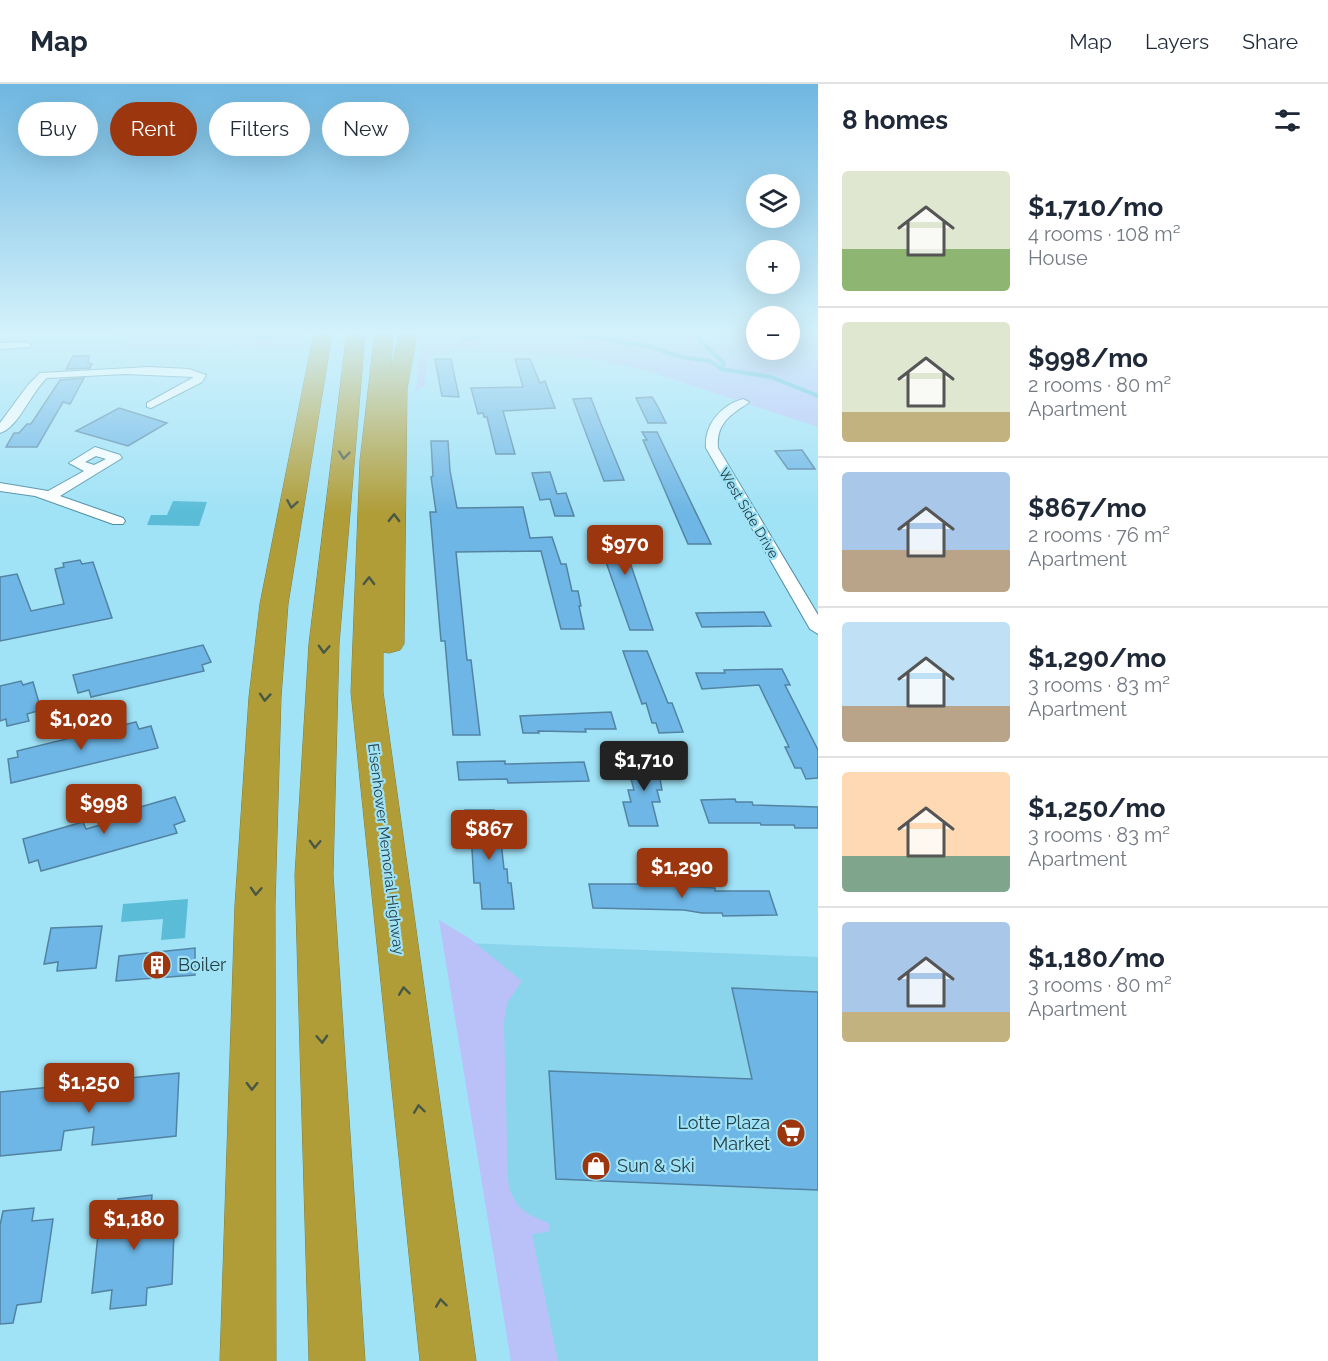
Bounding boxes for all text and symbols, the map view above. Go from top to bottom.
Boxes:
text: Map [30,25,88,58]
text: Map [1069,29,1112,54]
text: Layers [1145,29,1209,54]
text: Share [1242,29,1298,54]
chip: Buy [18,102,98,156]
chip: Rent [110,102,197,156]
chip: Filters [209,102,310,156]
chip: New [322,102,409,156]
icon: filters [1271,104,1304,137]
text: 8 homes [842,105,948,135]
map controls [746,174,800,360]
button: layers [746,174,800,228]
text: $1,710/mo [1028,192,1163,222]
icon: home [890,195,962,267]
text: 4 rooms · 108 m² [1028,222,1180,246]
button: + [746,240,800,294]
text: House [1028,246,1088,270]
button: − [746,306,800,360]
text: $998/mo [1028,343,1148,373]
icon: home [890,346,962,418]
text: 2 rooms · 80 m² [1028,373,1171,397]
text: Apartment [1028,397,1127,421]
one-way arrow [338,451,350,460]
street label: West Side Drive [716,465,782,561]
text: $867/mo [1028,493,1147,523]
icon: home [890,496,962,568]
one-way arrow [286,498,299,508]
one-way arrow [388,513,400,522]
text: 2 rooms · 76 m² [1028,523,1170,547]
pin: $970 [589,525,661,576]
text: $970 [601,532,649,556]
text: Apartment [1028,547,1127,571]
one-way arrow [363,577,375,586]
text: $1,290/mo [1028,643,1166,673]
one-way arrow [317,645,330,654]
icon: home [890,646,962,718]
text: 3 rooms · 83 m² [1028,673,1170,697]
one-way arrow [259,692,272,701]
text: Apartment [1028,697,1127,721]
pin: $1,020 [32,700,130,751]
text: $1,020 [49,707,113,731]
pin: $1,710 [595,741,693,792]
street label: Eisenhower Memorial Highway [364,742,408,956]
text: $1,710 [614,748,674,772]
pin: $998 [68,784,140,835]
text: $998 [80,791,128,815]
text: $1,250/mo [1028,793,1165,823]
icon: home [890,796,962,868]
pin: $867 [453,810,525,861]
text: $867 [465,817,513,841]
text: 3 rooms · 83 m² [1028,823,1170,847]
one-way arrow [309,839,322,848]
text: Apartment [1028,847,1127,871]
pin: $1,290 [633,848,731,899]
text: $1,290 [651,855,713,879]
one-way arrow [250,887,263,896]
text: $1,180/mo [1028,943,1165,973]
icon: home [890,946,962,1018]
building icon: Boiler [141,949,173,981]
place label: Boiler [178,954,227,975]
text: 3 rooms · 80 m² [1028,973,1172,997]
one-way arrow [398,986,411,995]
text: Apartment [1028,997,1127,1021]
one-way arrow [315,1034,328,1043]
pin: $1,250 [40,1063,138,1114]
text: $1,250 [58,1070,120,1094]
one-way arrow [246,1082,259,1091]
one-way arrow [413,1105,425,1114]
place label: Lotte Plaza Market [678,1112,770,1154]
supermarket icon: Lotte Plaza Market [775,1117,807,1149]
shop icon: Sun & Ski [580,1150,612,1182]
place label: Sun & Ski [617,1155,695,1176]
pin: $1,180 [85,1200,183,1251]
text: $1,180 [103,1207,165,1231]
one-way arrow [436,1298,448,1307]

